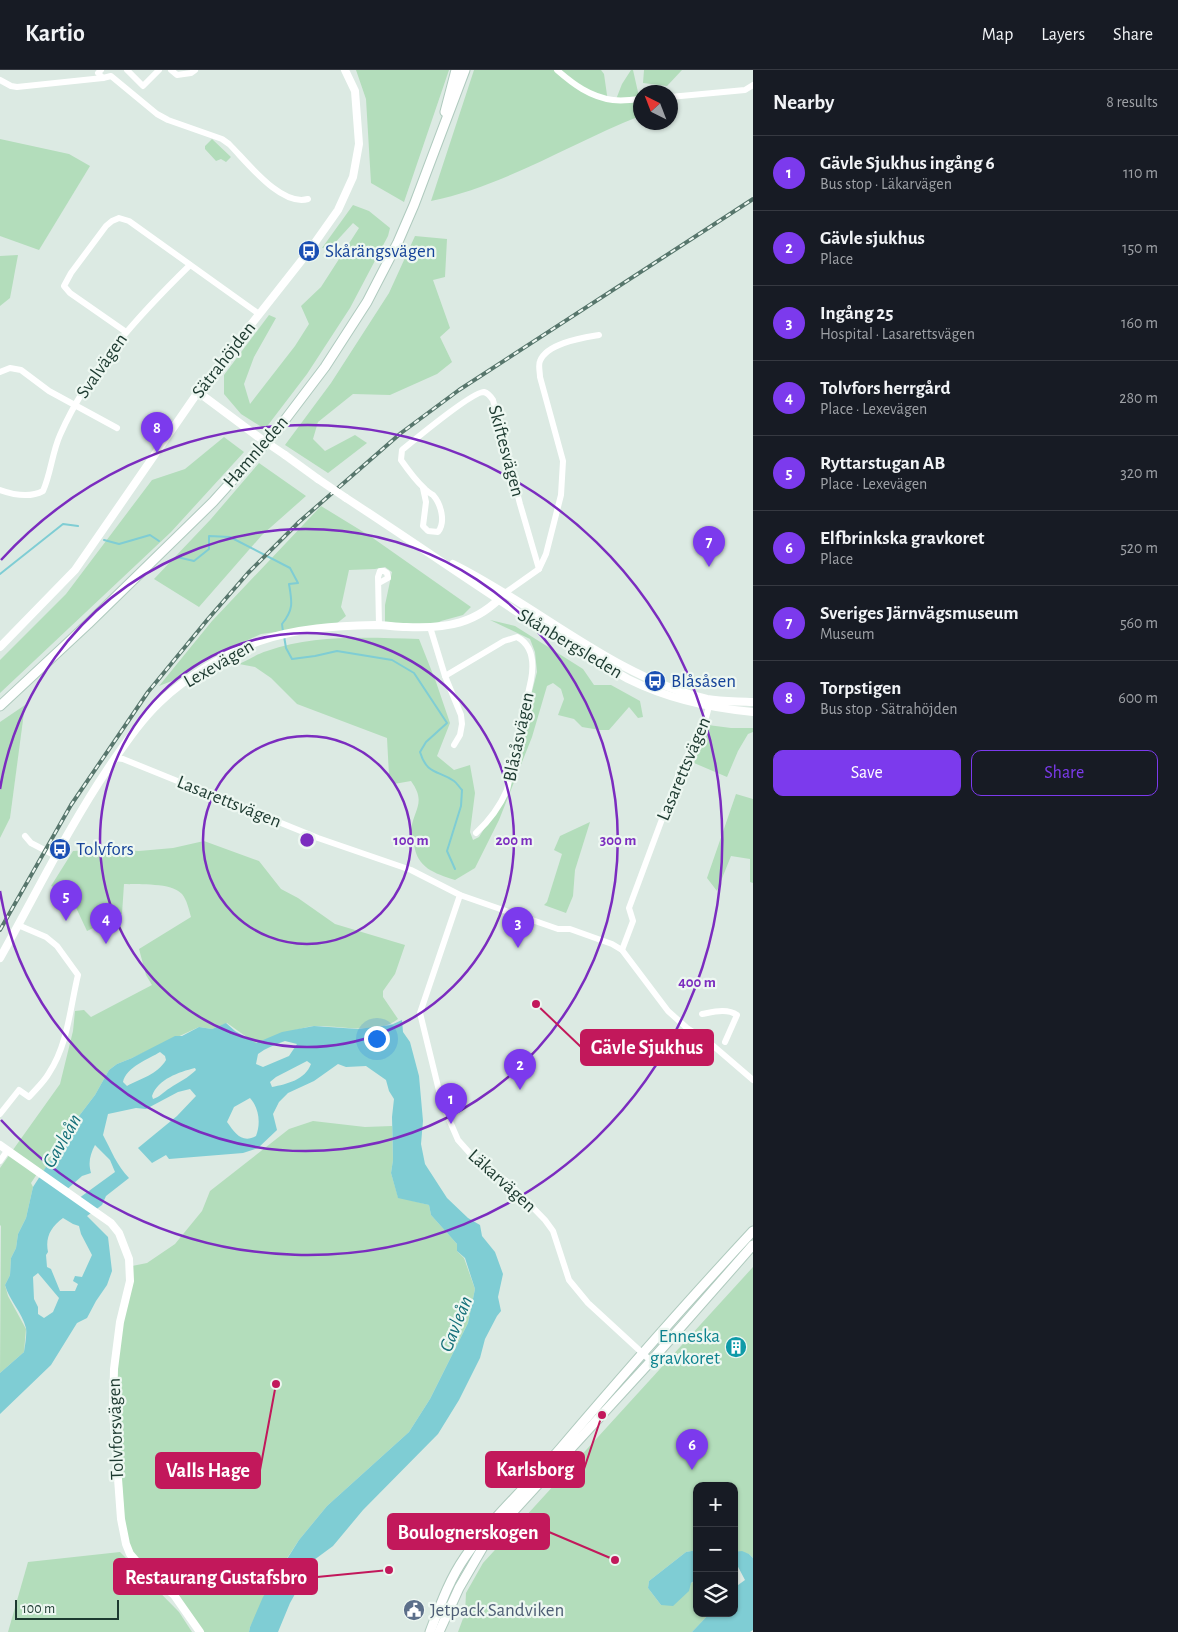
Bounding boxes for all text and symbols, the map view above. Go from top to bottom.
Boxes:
text: Kartio [25,22,85,46]
text: Map [982,26,1013,44]
text: Layers [1041,26,1085,44]
text: Share [1113,26,1153,44]
north arrow [633,85,678,130]
text: Nearby [773,92,834,113]
text: 8 results [1106,94,1158,110]
text: Gävle Sjukhus ingång 6 [820,154,995,173]
text: 1 [786,165,792,181]
text: 110 m [1123,165,1158,181]
text: Bus stop · Läkarvägen [820,176,952,192]
text: Gävle sjukhus [820,229,925,248]
bus stop icon: Skårängsvägen [297,239,321,263]
text: 2 [785,240,793,256]
text: 150 m [1122,240,1158,256]
place label: Skårängsvägen [325,242,436,261]
text: Place [820,251,853,267]
text: Ingång 25 [820,304,893,323]
text: 3 [786,315,792,331]
text: 160 m [1121,315,1158,331]
street label: Sätrahöjden [189,318,259,402]
text: Hospital · Lasarettsvägen [820,326,975,342]
street label: Svalvägen [73,330,131,402]
text: Tolvfors herrgård [820,379,950,398]
text: 4 [785,390,793,406]
text: 280 m [1119,390,1158,406]
text: Place · Lexevägen [820,401,927,417]
street label: Skiftesvägen [485,403,527,499]
pin: 8 [141,412,173,453]
street label: Hamnleden [220,413,292,491]
text: Ryttarstugan AB [820,454,945,473]
text: 5 [786,465,792,481]
text: 320 m [1120,465,1158,481]
text: Place · Lexevägen [820,476,927,492]
pin: 7 [693,526,725,567]
text: Elfbrinkska gravkoret [820,529,984,548]
text: 6 [785,540,793,556]
text: 520 m [1120,540,1158,556]
text: Place [820,551,853,567]
text: Sveriges Järnvägsmuseum [820,604,1019,623]
street label: Skånbergsleden [514,605,626,683]
text: 7 [786,615,792,631]
text: 560 m [1120,615,1158,631]
text: Museum [820,626,875,642]
street label: Lexevägen [181,636,257,692]
bus stop icon: Blåsåsen [643,669,667,693]
place label: Blåsåsen [671,672,736,691]
text: Torpstigen [820,679,901,698]
text: 8 [785,690,793,706]
text: 600 m [1118,690,1158,706]
street label: Blåsåsvägen [500,691,538,783]
text: Bus stop · Sätrahöjden [820,701,958,717]
street label: Lasarettsvägen [654,714,714,824]
button: Save [773,750,961,796]
button: Share [971,750,1158,796]
street label: Lasarettsvägen [174,772,284,832]
centre of rings [298,831,316,849]
text: 100 m [393,833,429,848]
text: 200 m [495,833,533,848]
text: 300 m [600,833,636,848]
bus stop icon: Tolvfors [48,837,72,861]
place label: Tolvfors [76,840,134,859]
pin: 5 [50,880,82,921]
pin: 4 [90,903,122,944]
pin: 3 [502,907,534,948]
text: 400 m [678,975,716,990]
your location [364,1026,390,1052]
callout: Gävle Sjukhus [581,1030,713,1065]
text: Gävle Sjukhus [591,1038,704,1058]
pin: 2 [504,1049,536,1090]
pin: 1 [435,1083,467,1124]
water label: Gavleån [39,1111,85,1171]
street label: Läkarvägen [464,1146,540,1216]
water label: Gavleån [436,1293,476,1355]
place label: Enneska gravkoret [650,1327,720,1368]
building icon: Enneska gravkoret [724,1335,748,1359]
street label: Tolvforsvägen [105,1378,127,1480]
pin: 6 [676,1429,708,1470]
callout: Karlsborg [486,1452,584,1487]
callout: Valls Hage [156,1453,260,1488]
text: Karlsborg [496,1460,575,1480]
text: Valls Hage [166,1461,250,1481]
map controls [693,1482,738,1617]
button: + [693,1482,738,1527]
callout: Boulognerskogen [388,1514,549,1549]
text: Boulognerskogen [398,1523,538,1543]
button: − [693,1527,738,1572]
callout: Restaurang Gustafsbro [114,1559,317,1594]
text: Restaurang Gustafsbro [125,1568,307,1588]
button: layers [693,1572,738,1617]
scale bar [15,1597,119,1620]
public building icon: Jetpack Sandviken [402,1598,426,1622]
place label: Jetpack Sandviken [430,1601,564,1620]
text: 100 m [22,1602,55,1616]

